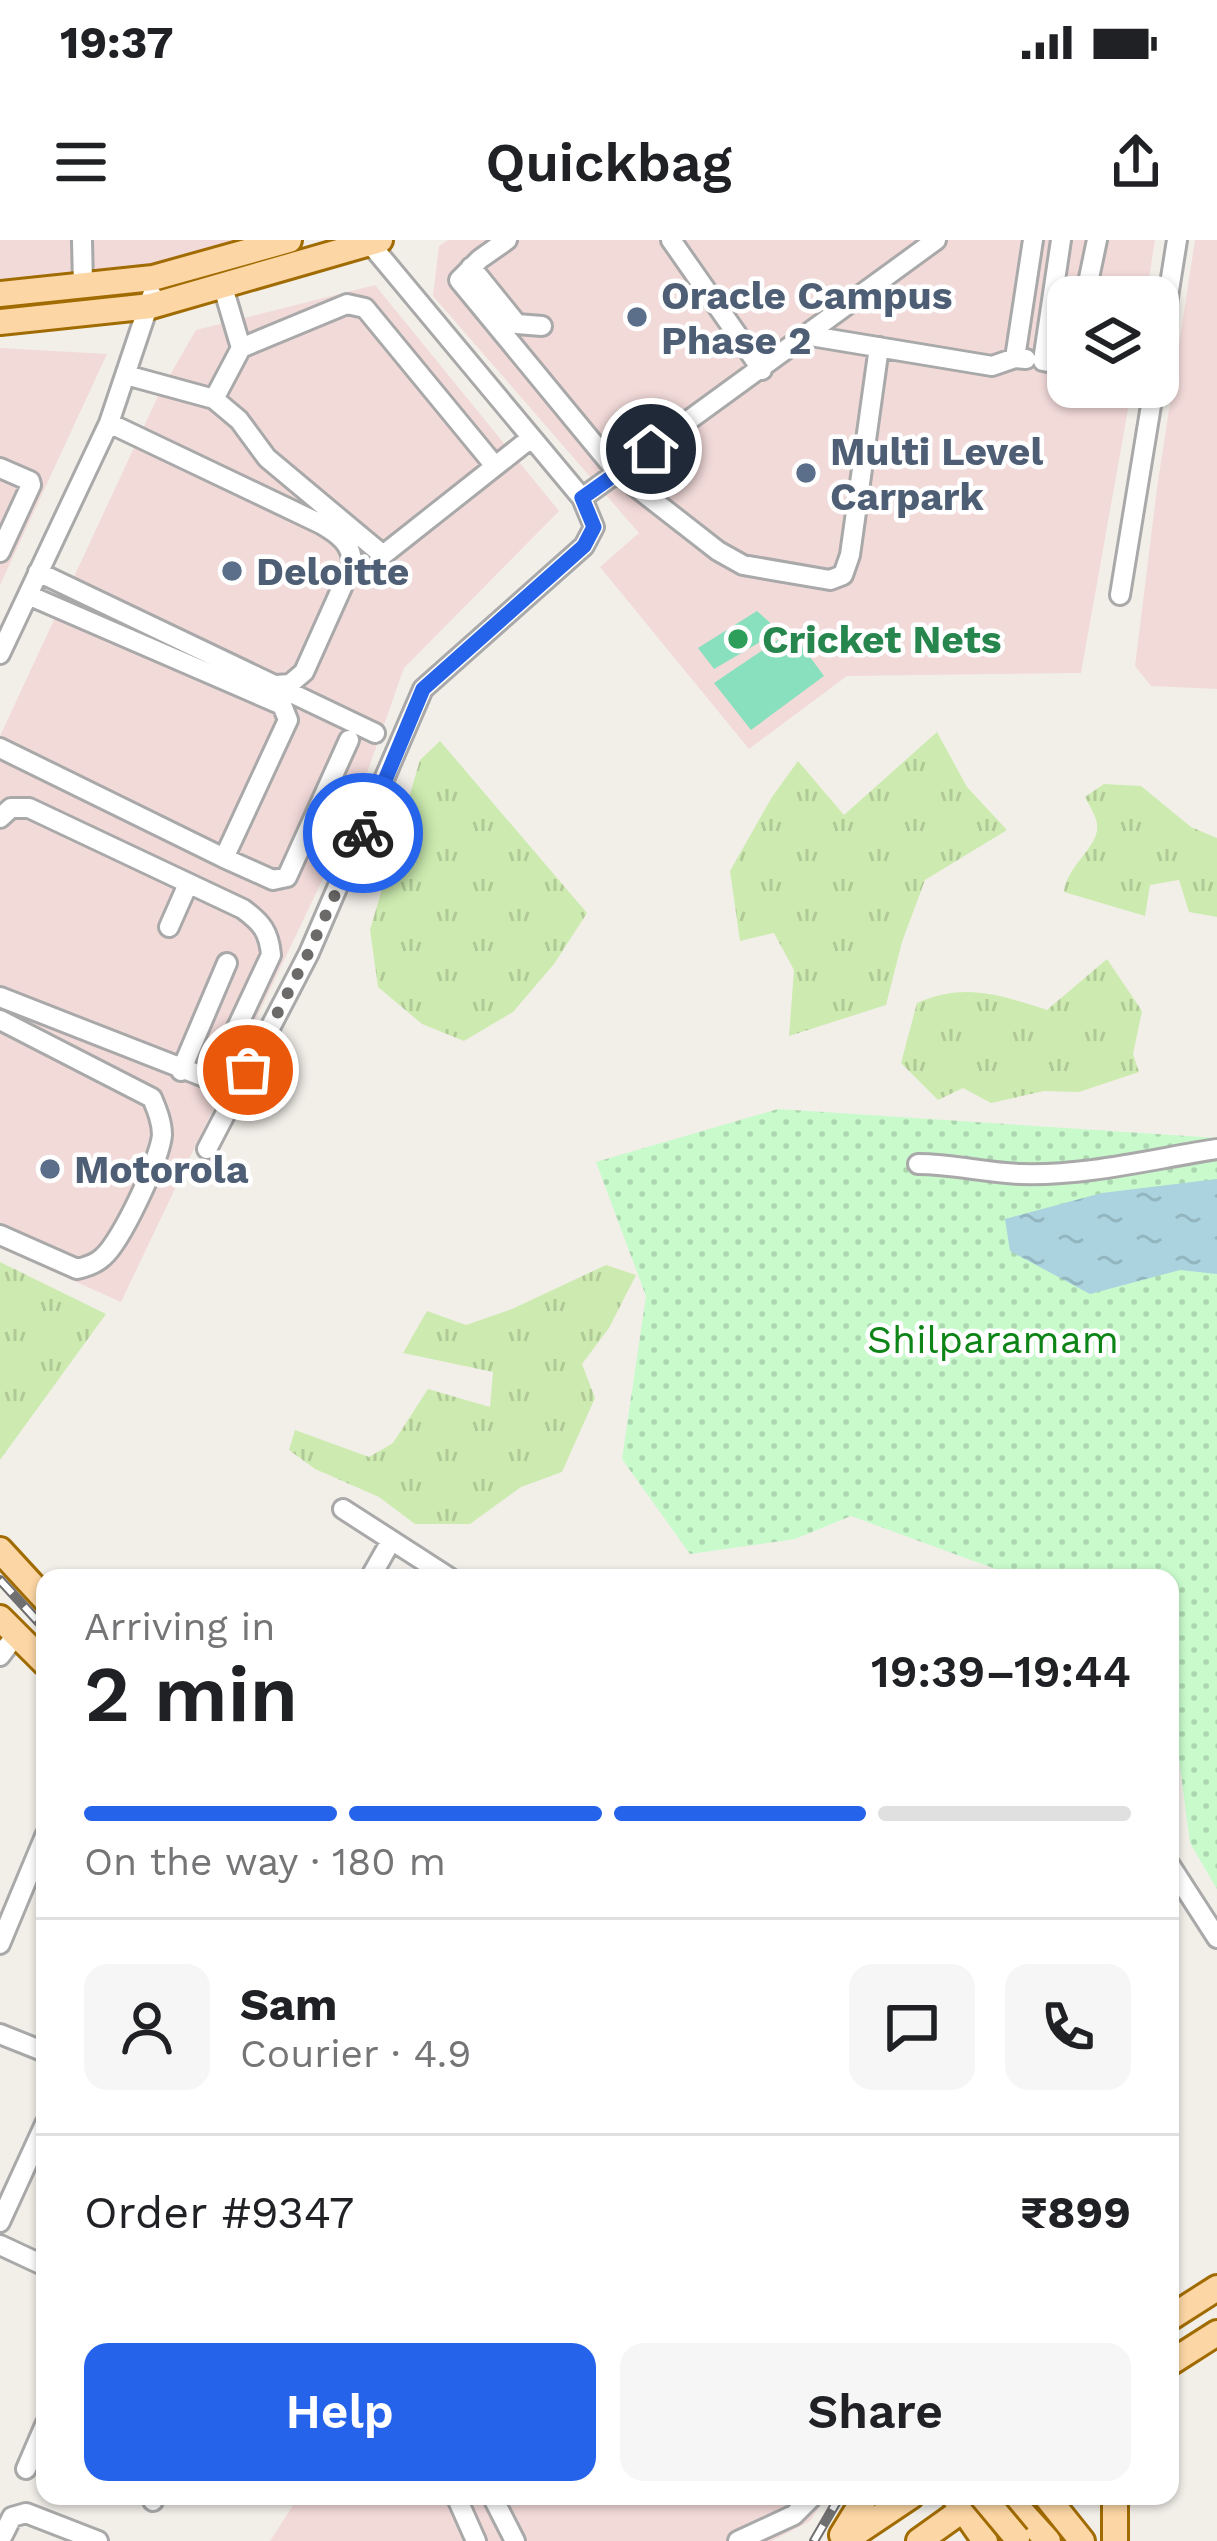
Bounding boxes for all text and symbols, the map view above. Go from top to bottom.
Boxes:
text: 19:37 [60,16,174,69]
icon: menu [48,129,114,195]
icon: share [1103,129,1169,195]
text: Quickbag [485,131,732,194]
place label: Oracle Campus Phase 2 [661,273,952,363]
map controls [1047,276,1179,408]
button: layers [1047,276,1179,408]
marker: Oracle Campus Phase 2 [624,304,650,330]
pin [600,398,702,500]
icon: home [618,416,684,482]
place label: Multi Level Carpark [830,429,1043,519]
marker: Multi Level Carpark [793,460,819,486]
place label: Deloitte [256,549,409,594]
marker: Deloitte [219,558,245,584]
place label: Cricket Nets [762,617,1002,662]
marker: Cricket Nets [725,626,751,652]
courier [303,773,423,893]
icon: bike [330,800,396,866]
pin [197,1019,299,1121]
icon: bag [215,1037,281,1103]
place label: Motorola [74,1147,249,1192]
marker: Motorola [37,1156,63,1182]
park label: Shilparamam [867,1317,1119,1362]
text: Arriving in [84,1604,275,1649]
text: 19:39–19:44 [871,1645,1131,1698]
text: 2 min [84,1648,298,1740]
text: On the way · 180 m [84,1839,446,1884]
button: person [84,1964,210,2090]
button: chat [849,1964,975,2090]
button: phone [1005,1964,1131,2090]
text: Sam [240,1978,337,2031]
text: Courier · 4.9 [240,2031,471,2076]
text: Order #9347 [84,2186,354,2239]
text: ₹899 [1020,2186,1131,2239]
button: Help [84,2343,596,2481]
button: Share [620,2343,1131,2481]

